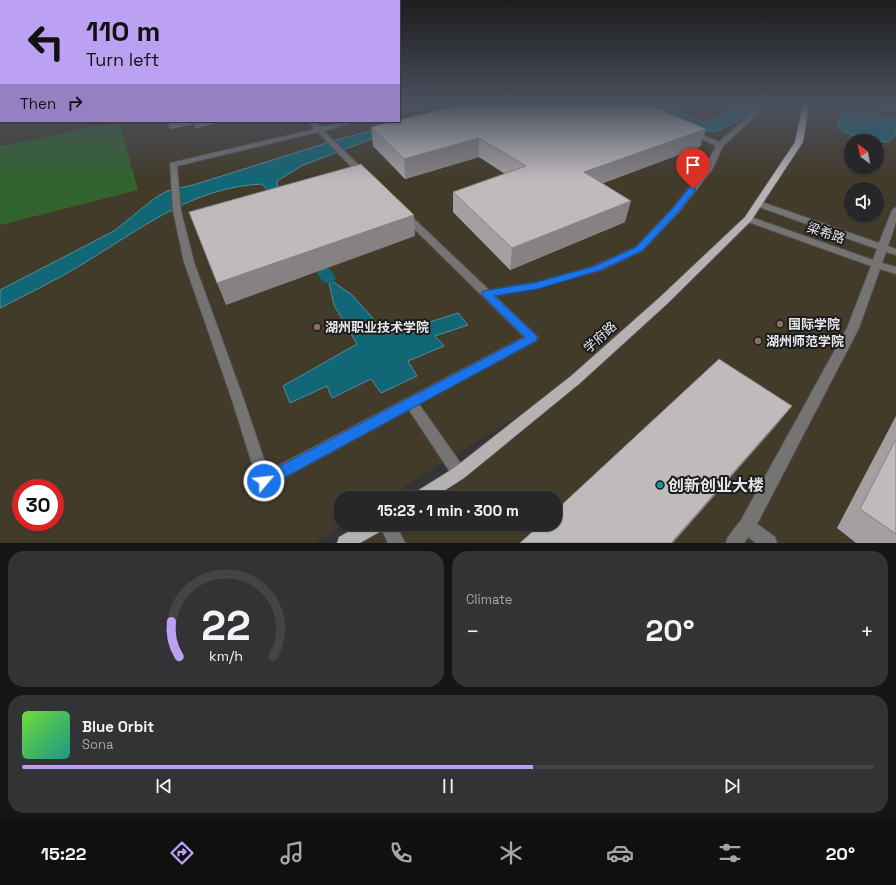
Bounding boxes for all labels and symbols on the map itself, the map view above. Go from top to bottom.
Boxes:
north arrow [844,134,884,174]
pin [676,148,710,189]
street label: 梁希路 [805,219,847,247]
place label: 国际学院 [788,316,840,333]
street label: 学府路 [580,318,620,356]
place label: 湖州职业技术学院 [325,319,429,336]
marker: 国际学院 [775,319,785,329]
marker: 湖州职业技术学院 [312,322,322,332]
place label: 湖州师范学院 [766,333,844,350]
marker: 湖州师范学院 [753,336,763,346]
position arrow [243,460,285,502]
place label: 创新创业大楼 [668,475,764,496]
speed limit sign: 30 [12,479,64,531]
marker: 创新创业大楼 [655,480,665,490]

